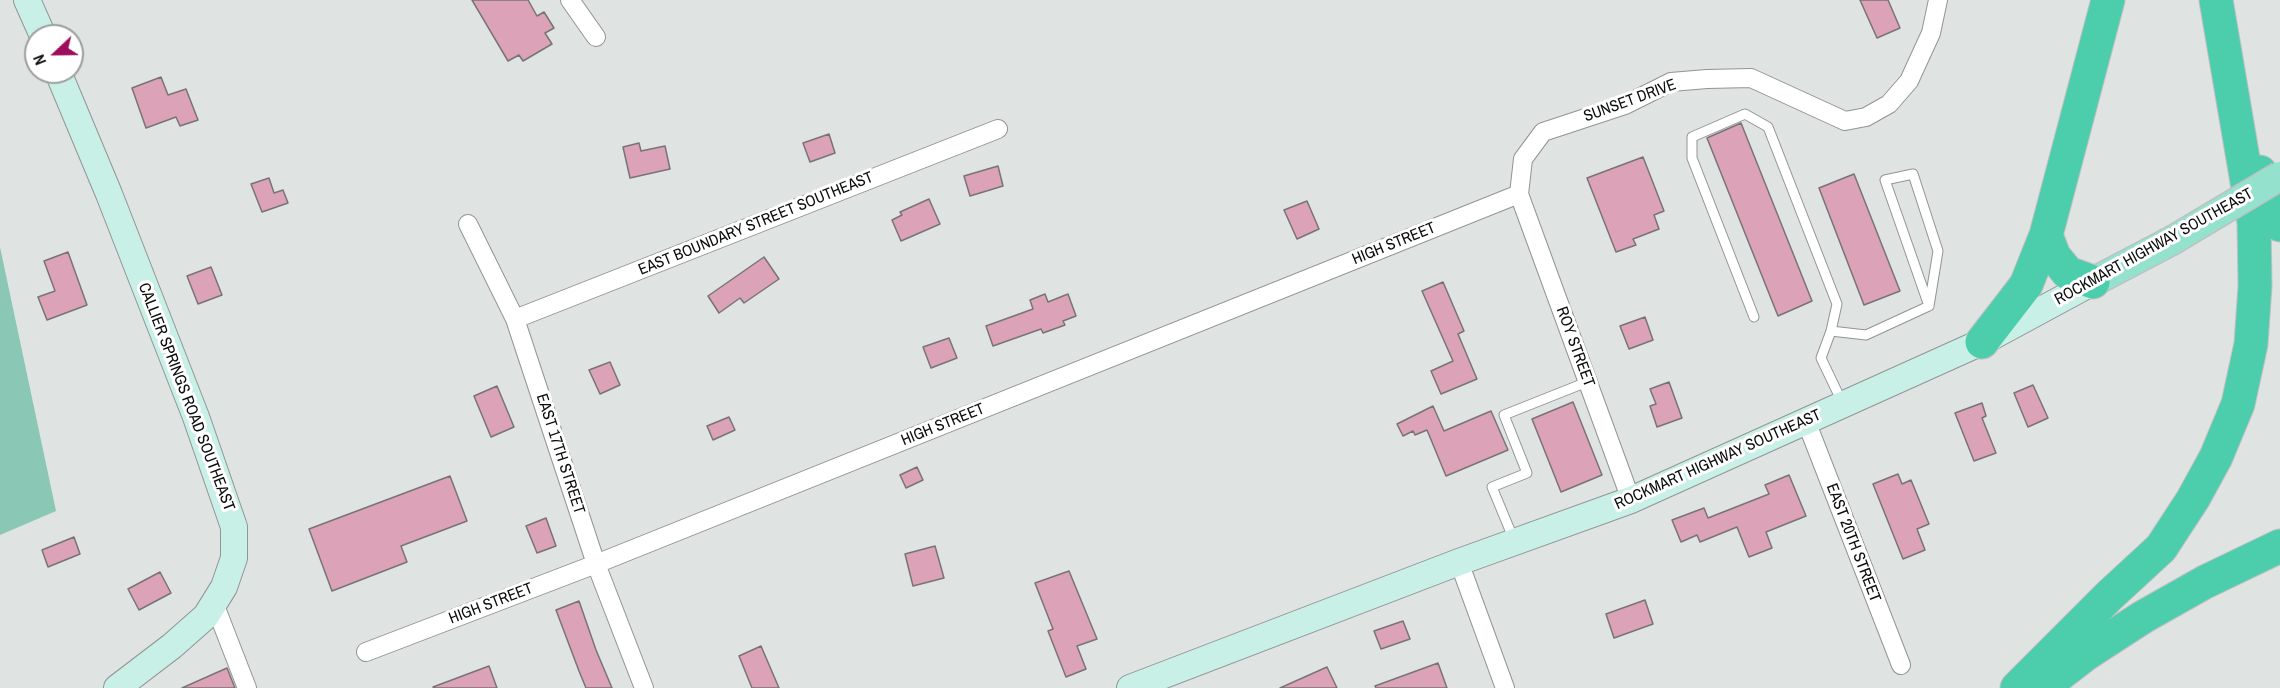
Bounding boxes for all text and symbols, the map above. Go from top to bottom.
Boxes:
north arrow [24,24,84,84]
text: N [27,51,51,69]
street label: SUNSET DRIVE [1581,75,1679,127]
street label: EAST BOUNDARY STREET SOUTHEAST [636,168,876,280]
street label: ROCKMART HIGHWAY SOUTHEAST [2052,184,2256,310]
street label: HIGH STREET [1350,219,1438,269]
street label: CALLIER SPRINGS ROAD SOUTHEAST [134,280,238,514]
street label: ROY STREET [1552,304,1598,390]
street label: EAST 17TH STREET [531,391,589,517]
street label: HIGH STREET [899,400,987,450]
street label: ROCKMART HIGHWAY SOUTHEAST [1612,406,1824,514]
street label: EAST 20TH STREET [1822,481,1884,605]
street label: HIGH STREET [446,579,536,629]

